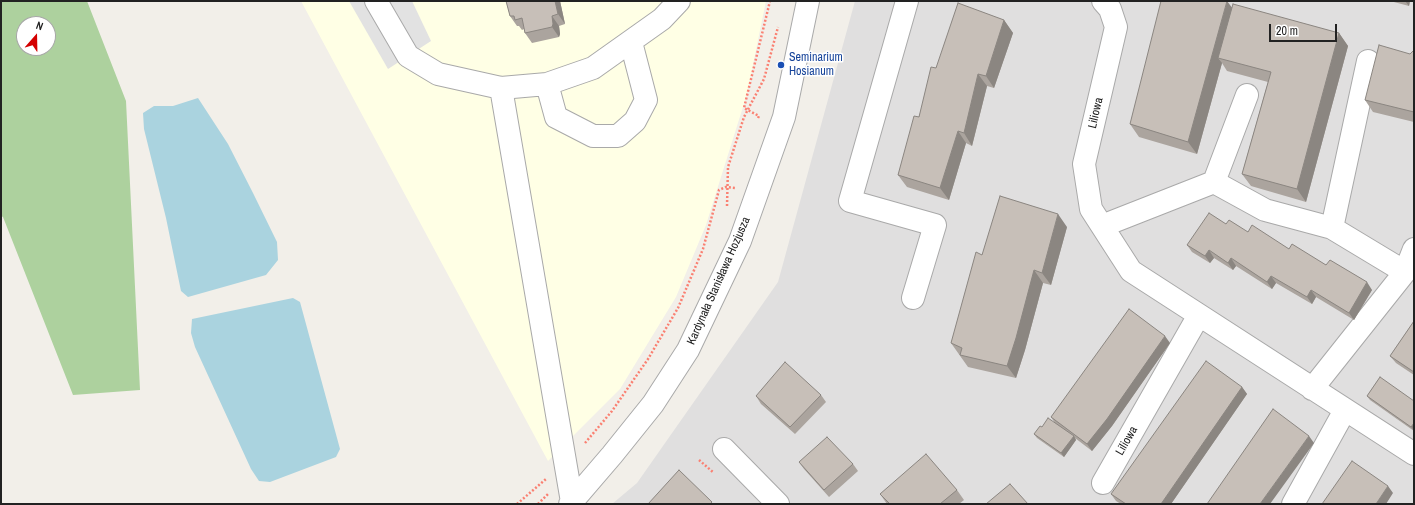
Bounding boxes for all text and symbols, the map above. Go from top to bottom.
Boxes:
north arrow [16,16,56,56]
scale bar [1271,16,1339,42]
text: N [34,18,45,33]
text: 20 m [1276,23,1298,39]
place label: Seminarium Hosianum [789,51,843,79]
marker: Seminarium Hosianum [776,60,786,70]
street label: Liliowa [1085,96,1107,130]
street label: Kardynała Stanisława Hozjusza [684,215,754,347]
street label: Liliowa [1113,424,1141,458]

